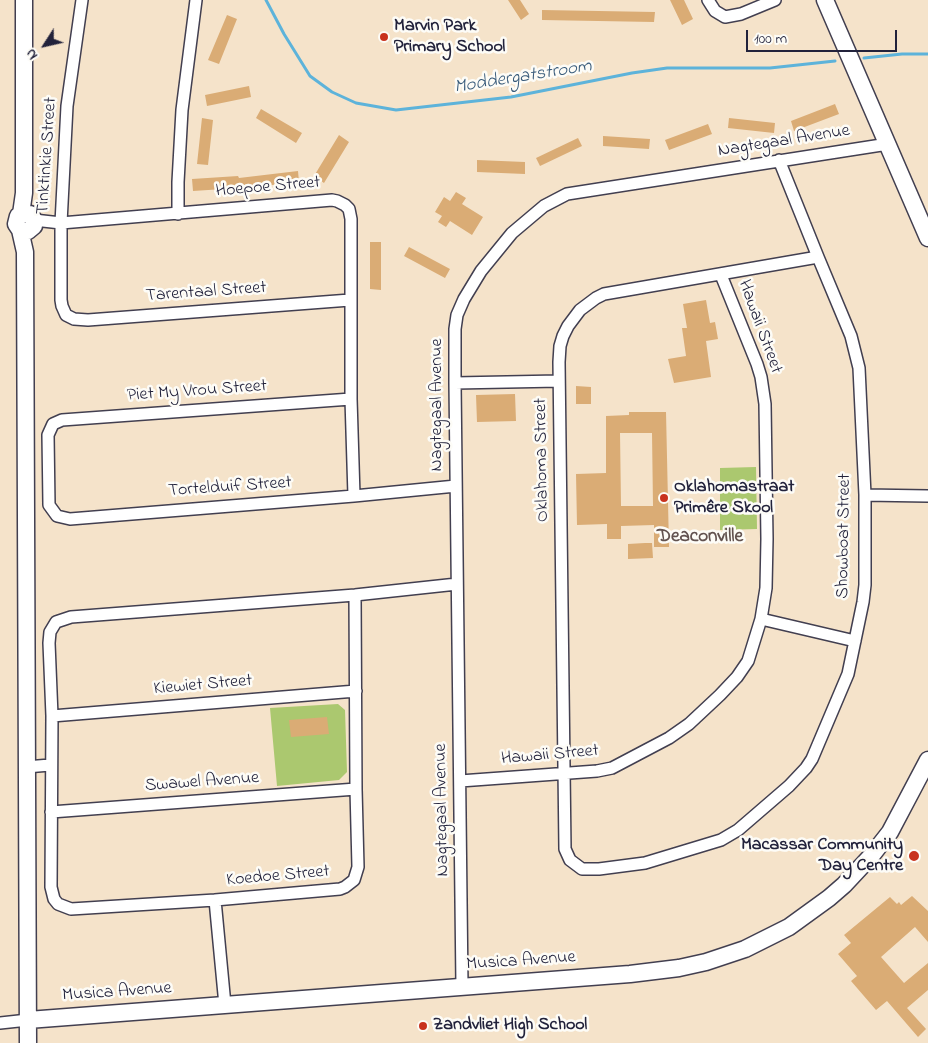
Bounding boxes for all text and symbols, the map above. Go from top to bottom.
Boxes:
place label: Marvin Park Primary School [394,16,505,58]
north arrow [20,20,70,70]
scale bar [748,20,899,52]
text: 100 m [754,28,787,50]
marker: Marvin Park Primary School [378,31,390,43]
text: N [21,44,44,64]
water label: Moddergatstroom [453,56,593,100]
street label: Tinktinkie Street [33,97,63,215]
street label: Nagtegaal Avenue [717,121,851,163]
street label: Hoepoe Street [215,173,321,203]
street label: Hawaii Street [732,277,786,377]
street label: Tarentaal Street [145,278,267,308]
street label: Nagtegaal Avenue [427,339,449,471]
street label: Piet My Vrou Street [126,376,268,408]
street label: Oklahoma Street [531,398,555,522]
street label: Tortelduif Street [168,473,292,503]
street label: Showboat Street [833,473,857,599]
place label: Oklahomastraat Primêre Skool [674,477,794,520]
marker: Oklahomastraat Primêre Skool [658,492,670,504]
district label: Deaconville [657,527,743,549]
street label: Kiewiet Street [153,671,253,701]
street label: Hawaii Street [500,741,600,771]
street label: Nagtegaal Avenue [431,743,455,877]
street label: Swawel Avenue [144,768,260,798]
place label: Macassar Community Day Centre [741,835,903,878]
marker: Macassar Community Day Centre [907,849,921,863]
street label: Koedoe Street [225,862,331,892]
street label: Musica Avenue [466,947,576,977]
street label: Musica Avenue [62,978,172,1008]
place label: Zandvliet High School [433,1015,587,1037]
marker: Zandvliet High School [417,1020,429,1032]

